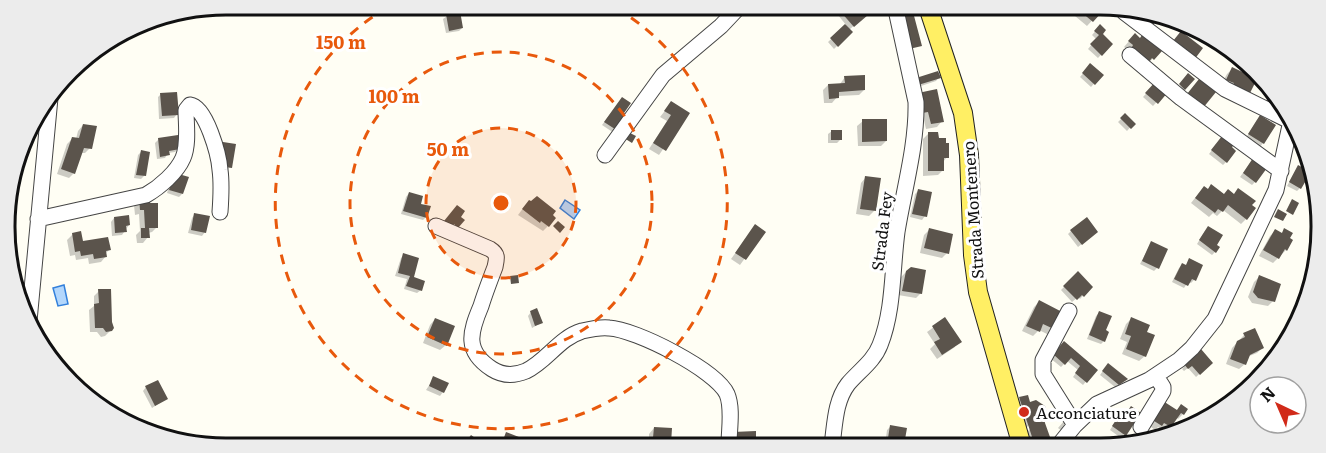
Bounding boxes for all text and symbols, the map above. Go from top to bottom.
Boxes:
text: 150 m [316,28,366,55]
text: 100 m [368,82,420,109]
text: 50 m [427,135,469,162]
street label: Strada Montenero [955,140,989,280]
street label: Strada Fey [864,189,898,272]
centre of rings [491,193,511,213]
north arrow [1248,375,1308,435]
text: N [1254,380,1280,407]
place label: Acconciature [1036,400,1137,424]
marker: Acconciature [1017,405,1031,419]

